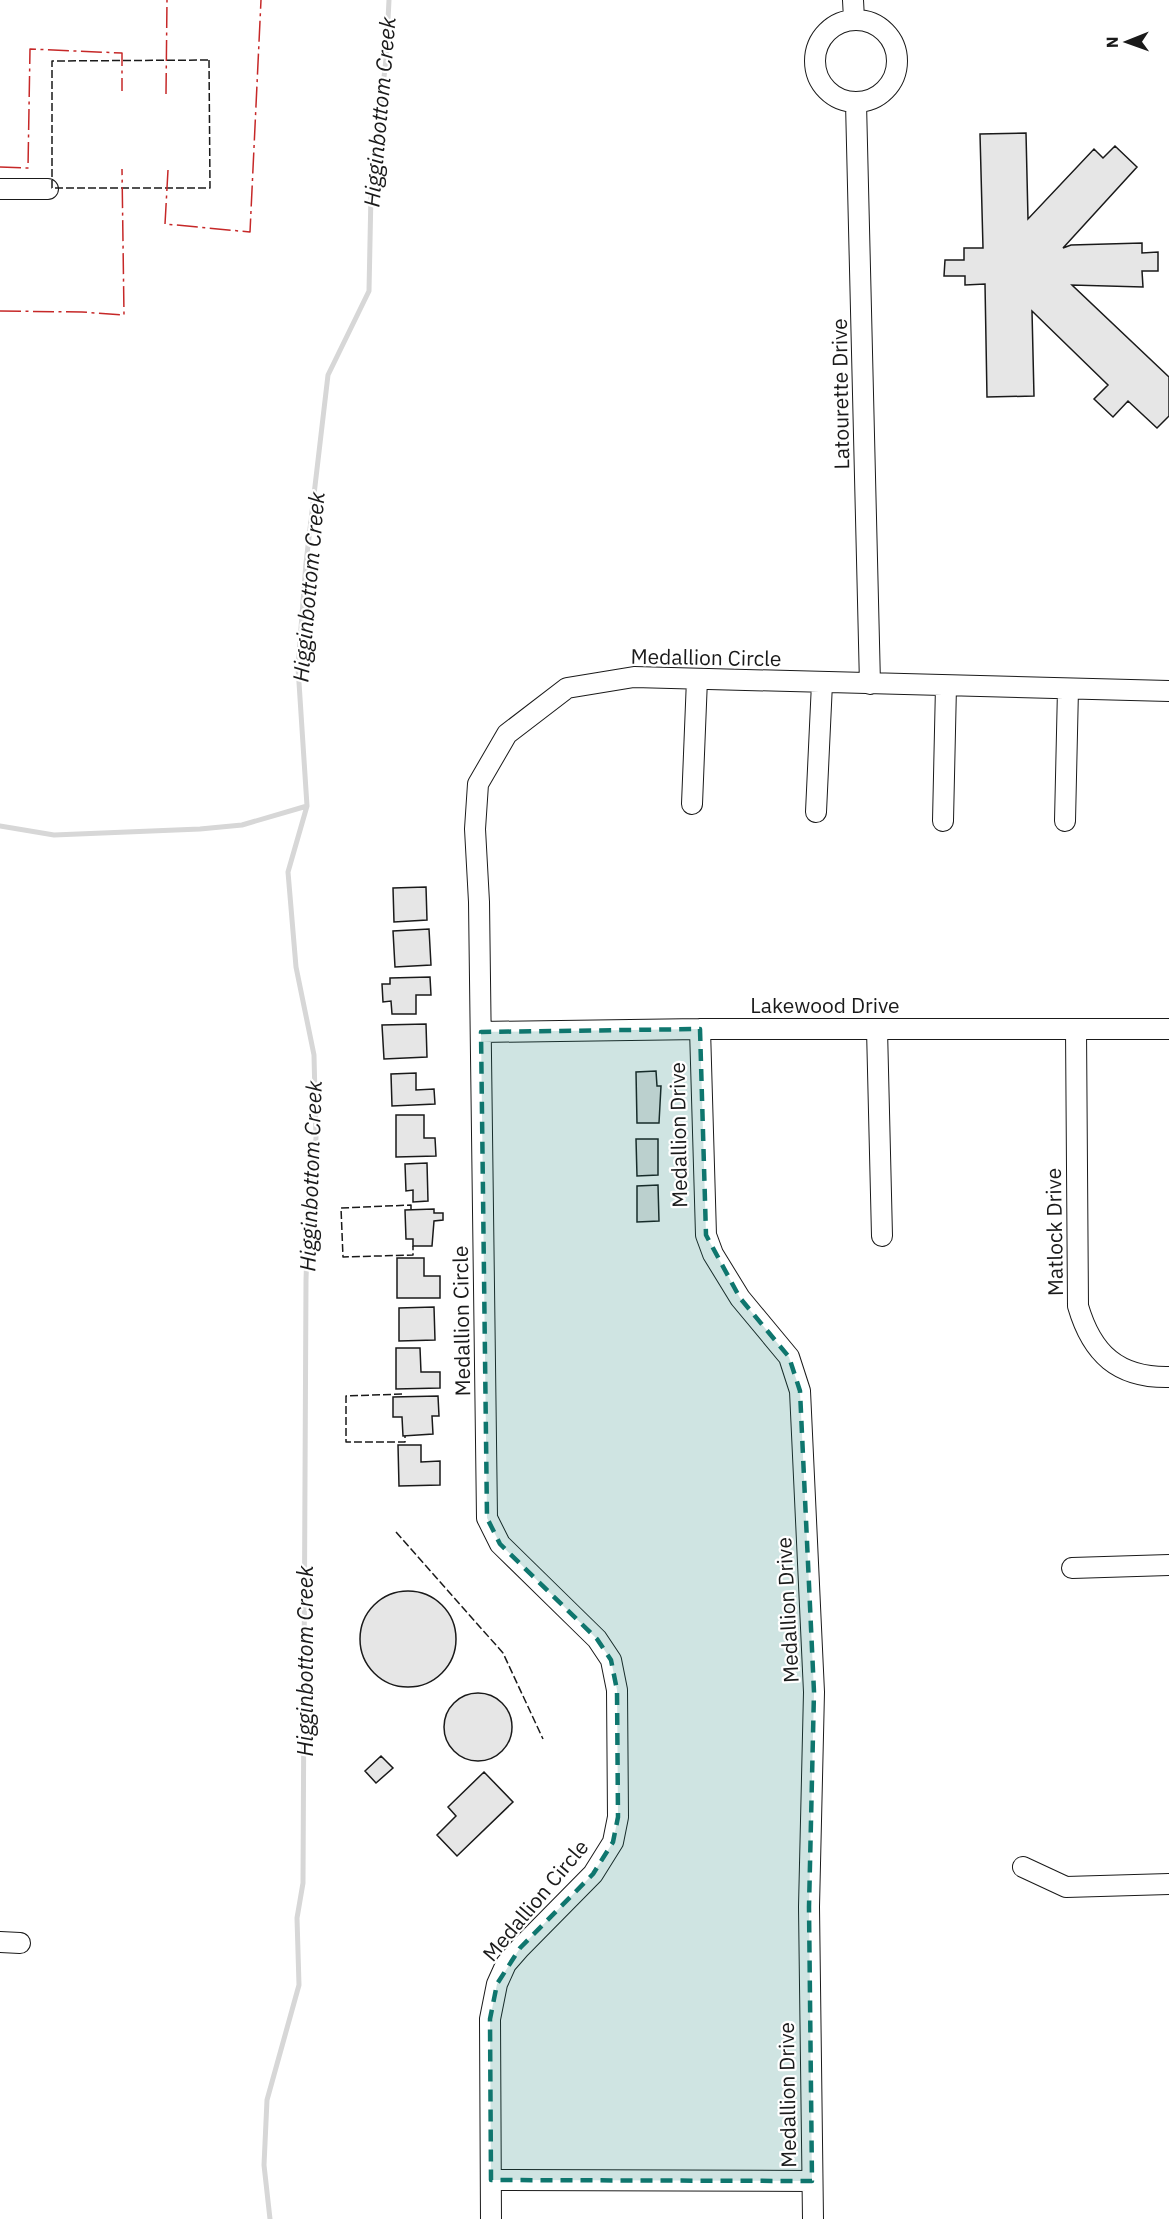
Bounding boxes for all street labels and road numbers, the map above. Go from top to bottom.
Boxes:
street label: Latourette Drive [825,318,855,470]
street label: Medallion Circle [630,642,782,672]
street label: Lakewood Drive [750,991,900,1019]
street label: Medallion Drive [663,1062,693,1208]
street label: Matlock Drive [1039,1168,1069,1296]
street label: Medallion Circle [446,1245,476,1397]
street label: Medallion Drive [769,1536,805,1684]
street label: Medallion Circle [476,1833,594,1967]
street label: Medallion Drive [772,2022,802,2168]

